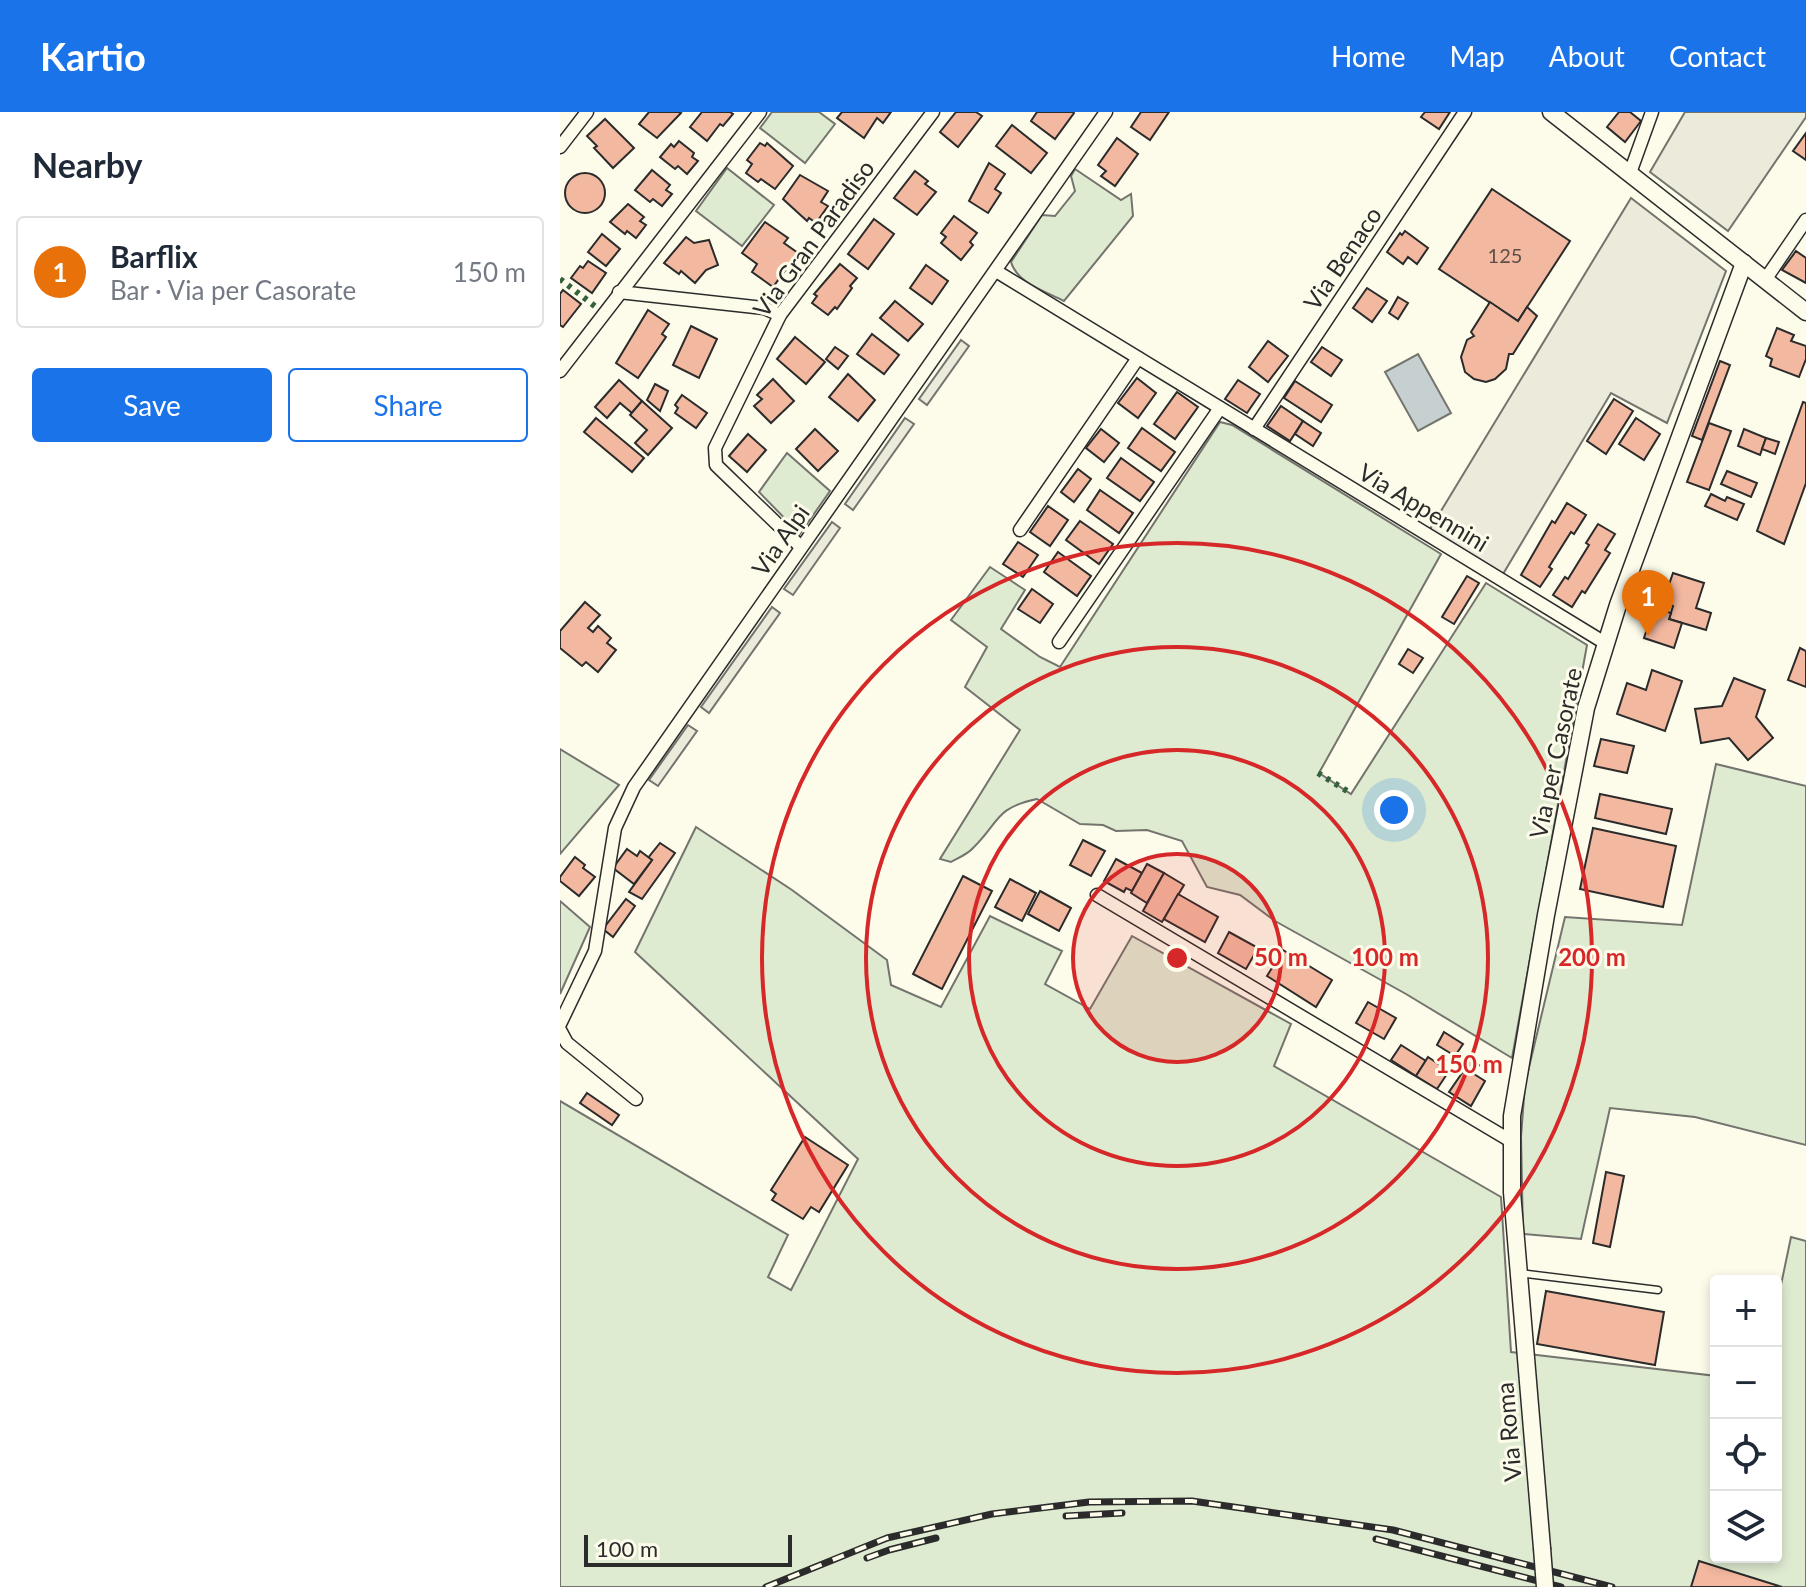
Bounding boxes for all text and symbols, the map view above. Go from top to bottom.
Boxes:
text: Kartio [40,33,146,79]
text: Home [1331,39,1406,73]
text: Map [1450,39,1505,73]
text: About [1549,39,1625,73]
text: Contact [1669,39,1766,73]
text: Nearby [32,144,143,185]
street label: Via Gran Paradiso [746,154,880,322]
street label: Via Benaco [1297,201,1387,315]
text: Barflix [110,238,198,274]
house number: 125 [1488,243,1522,267]
text: 1 [52,256,68,288]
text: 150 m [453,256,526,288]
text: Bar · Via per Casorate [110,274,356,306]
button: Save [32,368,272,442]
button: Share [288,368,528,442]
street label: Via Appennini [1354,457,1494,557]
street label: Via Alpi [745,499,815,581]
pin: 1 [1622,570,1674,636]
street label: Via per Casorate [1523,665,1587,841]
your location [1374,790,1414,830]
text: 50 m [1254,942,1308,971]
text: 100 m [1351,942,1419,971]
text: 200 m [1558,942,1626,971]
centre of rings [1163,944,1191,972]
text: 150 m [1435,1049,1503,1078]
map controls [1710,1275,1782,1563]
button: + [1710,1275,1782,1347]
button: − [1710,1347,1782,1419]
street label: Via Roma [1489,1381,1527,1483]
button: locate [1710,1419,1782,1491]
button: layers [1710,1491,1782,1563]
scale bar [584,1531,792,1567]
text: 100 m [596,1535,658,1562]

